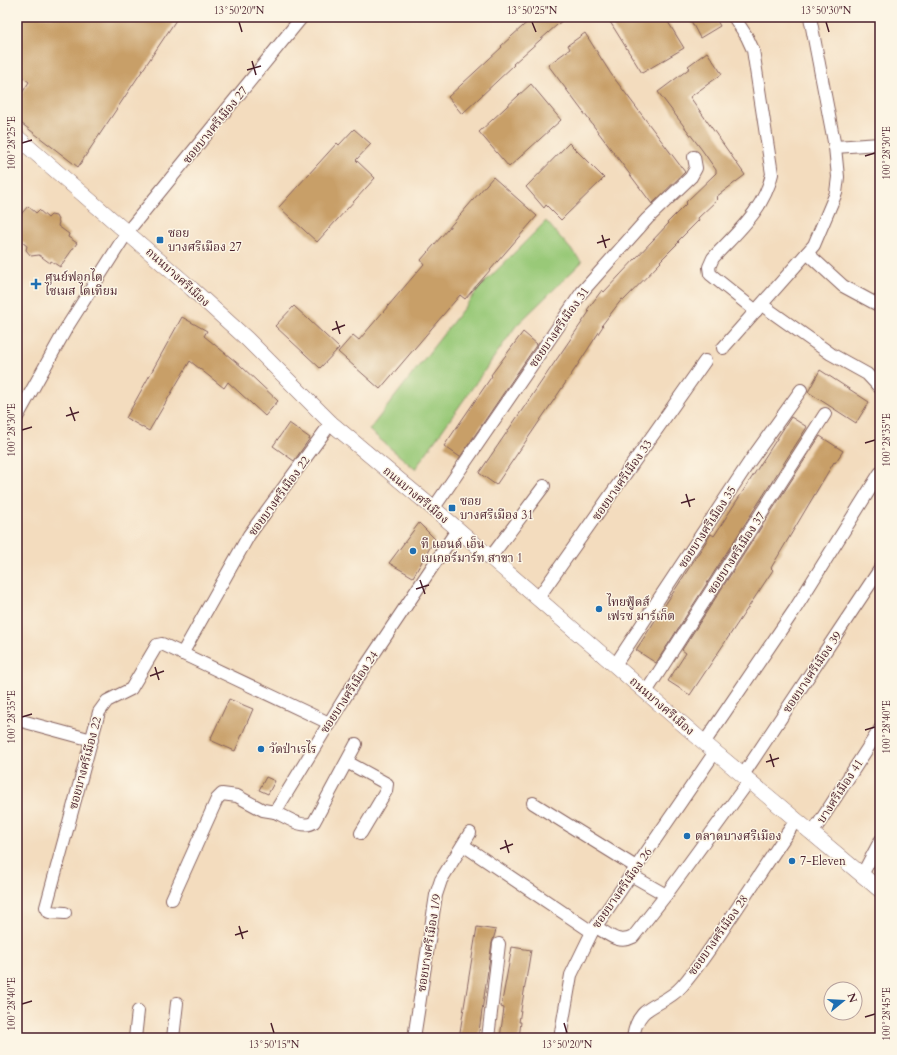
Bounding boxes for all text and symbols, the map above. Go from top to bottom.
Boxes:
text: 13°50'20"N [214,4,265,18]
text: 13°50'25"N [507,4,558,18]
text: 13°50'30"N [801,4,852,18]
street label: ซอยบางศรีเมือง 27 [179,83,251,167]
text: 100°28'25"E [5,116,19,170]
text: 100°28'30"E [880,126,894,180]
place label: ซอย บางศรีเมือง 27 [168,225,242,255]
marker: ซอย บางศรีเมือง 27 [155,235,165,245]
street label: ถนนบางศรีเมือง [142,244,214,310]
place label: ศูนย์ฟอกไต ไซเมส ไตเทียม [44,268,118,299]
marker: ศูนย์ฟอกไต ไซเมส ไตเทียม [30,278,42,290]
street label: ซอยบางศรีเมือง 31 [525,283,593,371]
text: 100°28'30"E [5,403,19,457]
text: 100°28'35"E [880,413,894,467]
street label: ซอยบางศรีเมือง 33 [588,436,656,524]
street label: ซอยบางศรีเมือง 22 [245,453,313,539]
street label: ถนนบางศรีเมือง [380,463,452,527]
street label: ซอยบางศรีเมือง 35 [674,483,740,571]
place label: ซอย บางศรีเมือง 31 [460,493,534,523]
marker: ซอย บางศรีเมือง 31 [447,503,457,513]
street label: ซอยบางศรีเมือง 37 [703,509,769,597]
place label: ที แอนด์ เอ็น เบเกอร์มาร์ท สาขา 1 [421,536,523,566]
marker: ที แอนด์ เอ็น เบเกอร์มาร์ท สาขา 1 [408,546,418,556]
place label: ไทยฟู้ดส์ เฟรซ มาร์เก็ต [606,593,675,624]
marker: ไทยฟู้ดส์ เฟรซ มาร์เก็ต [594,604,604,614]
street label: ซอยบางศรีเมือง 39 [779,628,845,716]
street label: ซอยบางศรีเมือง 24 [316,648,382,736]
street label: ถนนบางศรีเมือง [626,673,698,739]
text: 100°28'35"E [5,690,19,744]
text: 100°28'40"E [880,700,894,754]
street label: ซอยบางศรีเมือง 22 [65,715,105,811]
place label: วัดป่าเรไร [269,740,317,757]
marker: วัดป่าเรไร [256,744,266,754]
street label: บางศรีเมือง 41 [813,756,867,826]
place label: ตลาดบางศรีเมือง [695,828,782,844]
marker: ตลาดบางศรีเมือง [682,831,692,841]
street label: ซอยบางศรีเมือง 26 [588,844,656,932]
place label: 7-Eleven [800,853,846,869]
marker: 7-Eleven [787,856,797,866]
street label: ซอยบางศรีเมือง 28 [684,891,752,979]
street label: ซอยบางศรีเมือง 1/9 [413,893,445,993]
text: 100°28'40"E [5,977,19,1031]
north arrow [823,981,863,1021]
text: 100°28'45"E [880,987,894,1041]
text: N [843,991,861,1005]
text: 13°50'15"N [249,1038,300,1052]
text: 13°50'20"N [542,1038,593,1052]

